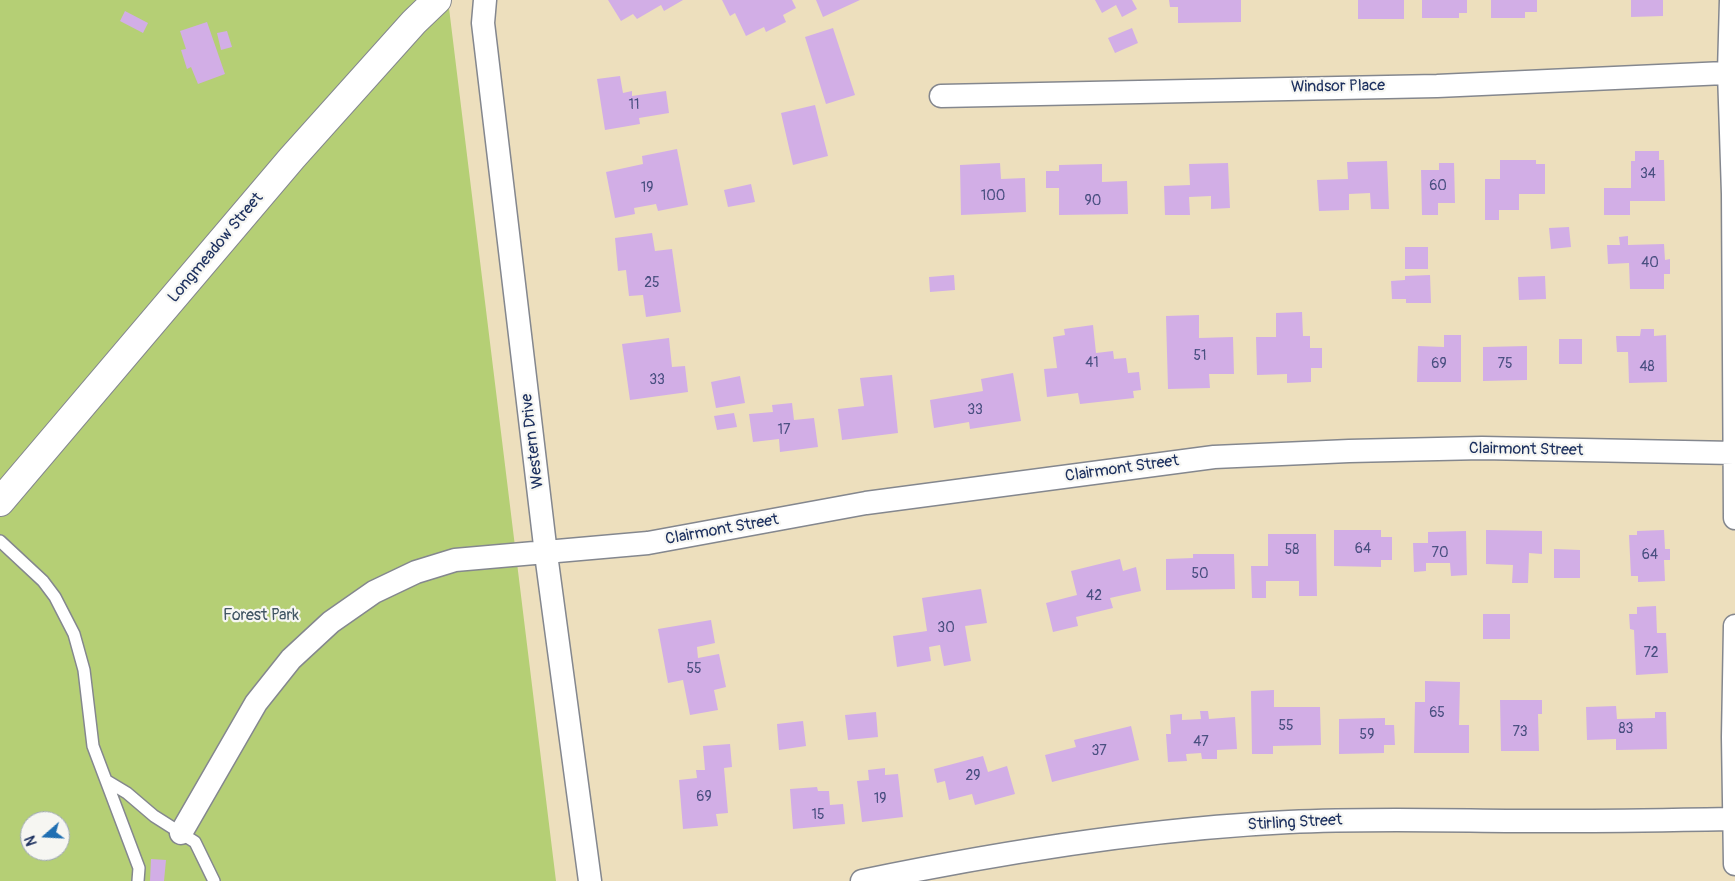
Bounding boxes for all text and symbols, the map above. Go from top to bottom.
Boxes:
street label: Windsor Place [1291,77,1385,97]
house number: 11 [629,97,639,113]
house number: 34 [1640,166,1656,182]
house number: 60 [1429,178,1447,194]
house number: 19 [641,180,653,196]
house number: 100 [981,188,1005,204]
street label: Longmeadow Street [164,189,268,307]
house number: 90 [1085,193,1101,209]
house number: 40 [1641,255,1659,271]
house number: 25 [644,275,660,291]
house number: 51 [1193,348,1207,364]
house number: 41 [1085,355,1099,371]
house number: 69 [1431,356,1447,372]
house number: 75 [1498,356,1512,372]
house number: 48 [1639,359,1655,375]
house number: 33 [649,372,665,388]
street label: Western Drive [518,392,548,490]
house number: 33 [967,402,983,418]
house number: 17 [778,422,790,438]
street label: Clairmont Street [1469,439,1583,461]
street label: Clairmont Street [1064,452,1180,486]
street label: Clairmont Street [664,511,780,549]
house number: 64 [1355,541,1371,557]
house number: 58 [1285,542,1299,558]
house number: 70 [1432,545,1448,561]
house number: 64 [1642,547,1658,563]
house number: 50 [1191,566,1209,582]
house number: 42 [1086,588,1102,604]
park label: Forest Park [223,606,299,626]
house number: 30 [937,620,955,636]
house number: 72 [1643,645,1659,661]
house number: 55 [686,661,702,677]
house number: 65 [1429,705,1445,721]
house number: 55 [1278,718,1294,734]
house number: 83 [1619,721,1633,737]
house number: 73 [1512,724,1528,740]
house number: 59 [1360,727,1374,743]
house number: 47 [1193,734,1209,750]
house number: 37 [1091,743,1107,759]
house number: 29 [965,768,981,784]
house number: 69 [696,789,712,805]
house number: 19 [874,791,886,807]
house number: 15 [811,807,825,823]
north arrow [20,811,70,861]
street label: Stirling Street [1247,811,1343,835]
text: N [22,833,41,848]

